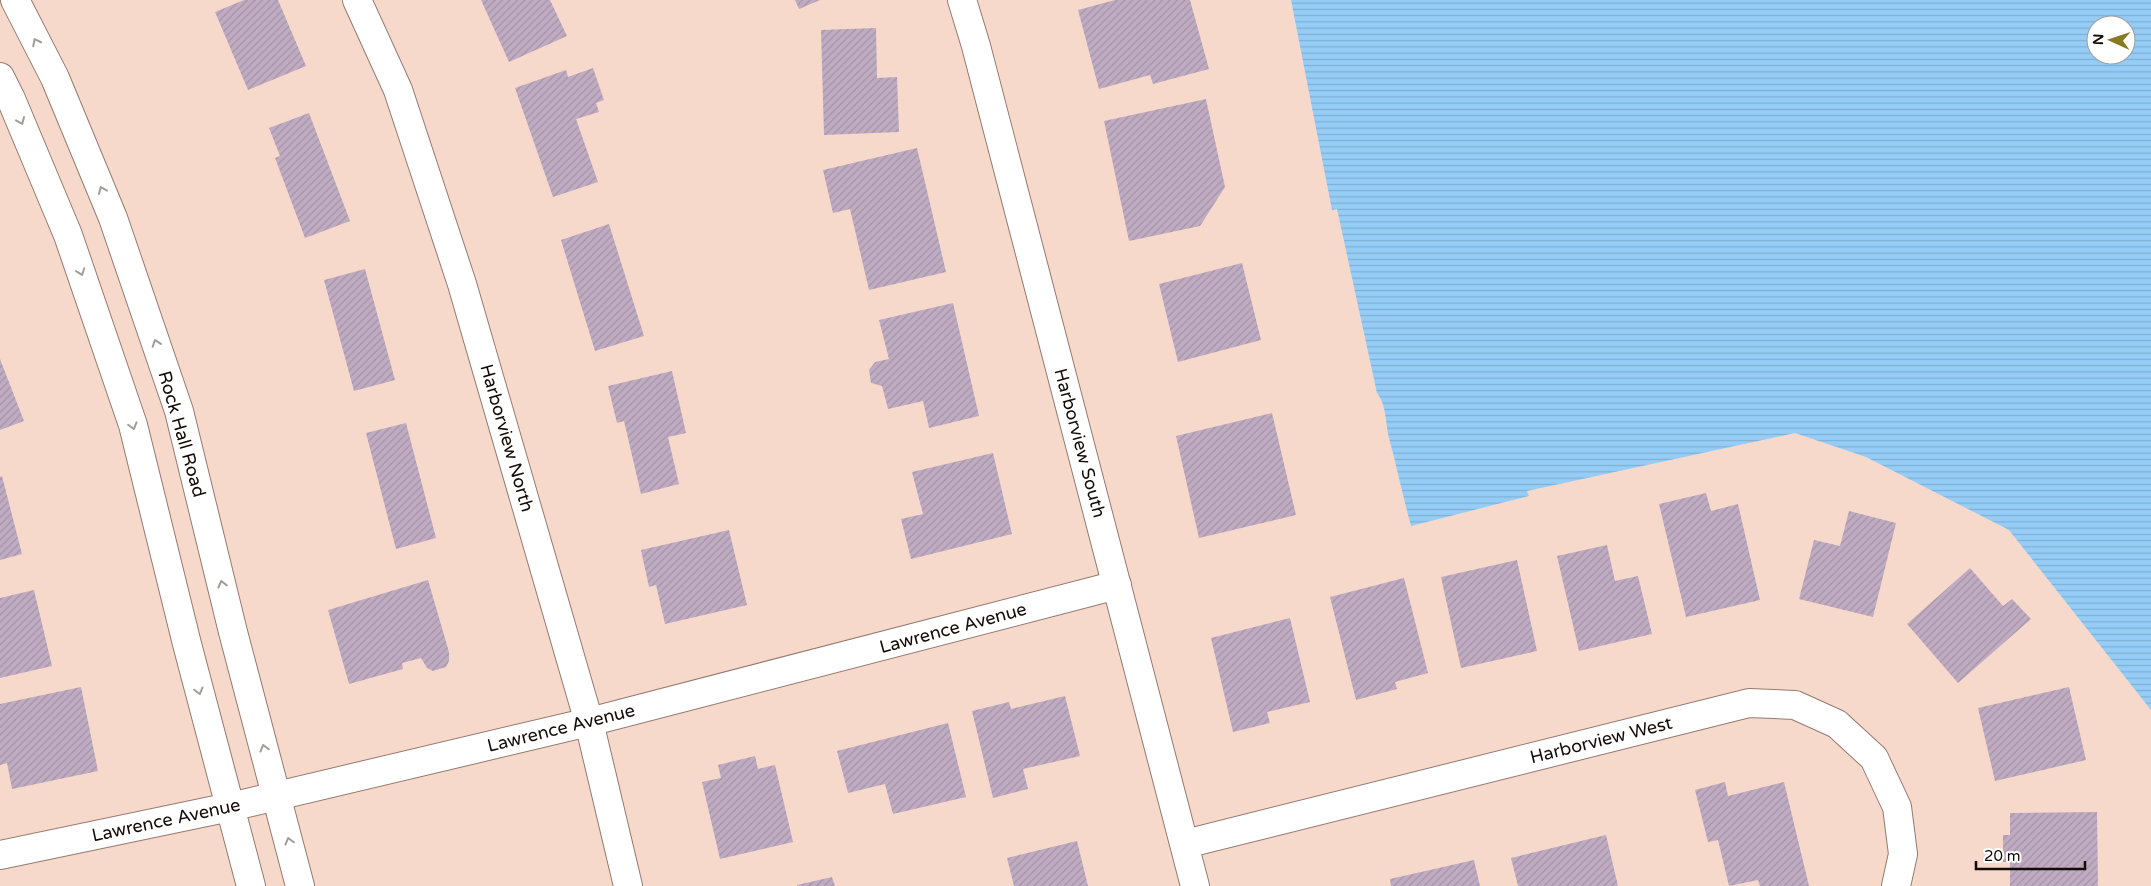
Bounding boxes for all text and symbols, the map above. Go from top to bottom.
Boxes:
north arrow [2086,15,2136,65]
text: N [2090,33,2107,45]
one-way arrow [32,38,42,47]
one-way arrow [14,116,25,125]
one-way arrow [97,186,108,195]
one-way arrow [75,267,85,276]
one-way arrow [152,340,162,348]
street label: Harborview North [475,362,539,514]
street label: Harborview South [1049,366,1111,520]
street label: Rock Hall Road [153,368,211,500]
one-way arrow [127,421,137,430]
one-way arrow [217,581,227,589]
street label: Lawrence Avenue [877,598,1029,658]
one-way arrow [193,687,204,696]
street label: Lawrence Avenue [485,699,637,757]
street label: Harborview West [1528,712,1675,768]
one-way arrow [259,744,270,753]
street label: Lawrence Avenue [90,794,242,846]
one-way arrow [284,837,294,845]
scale bar [1976,838,2085,870]
text: 20 m [1984,847,2021,865]

